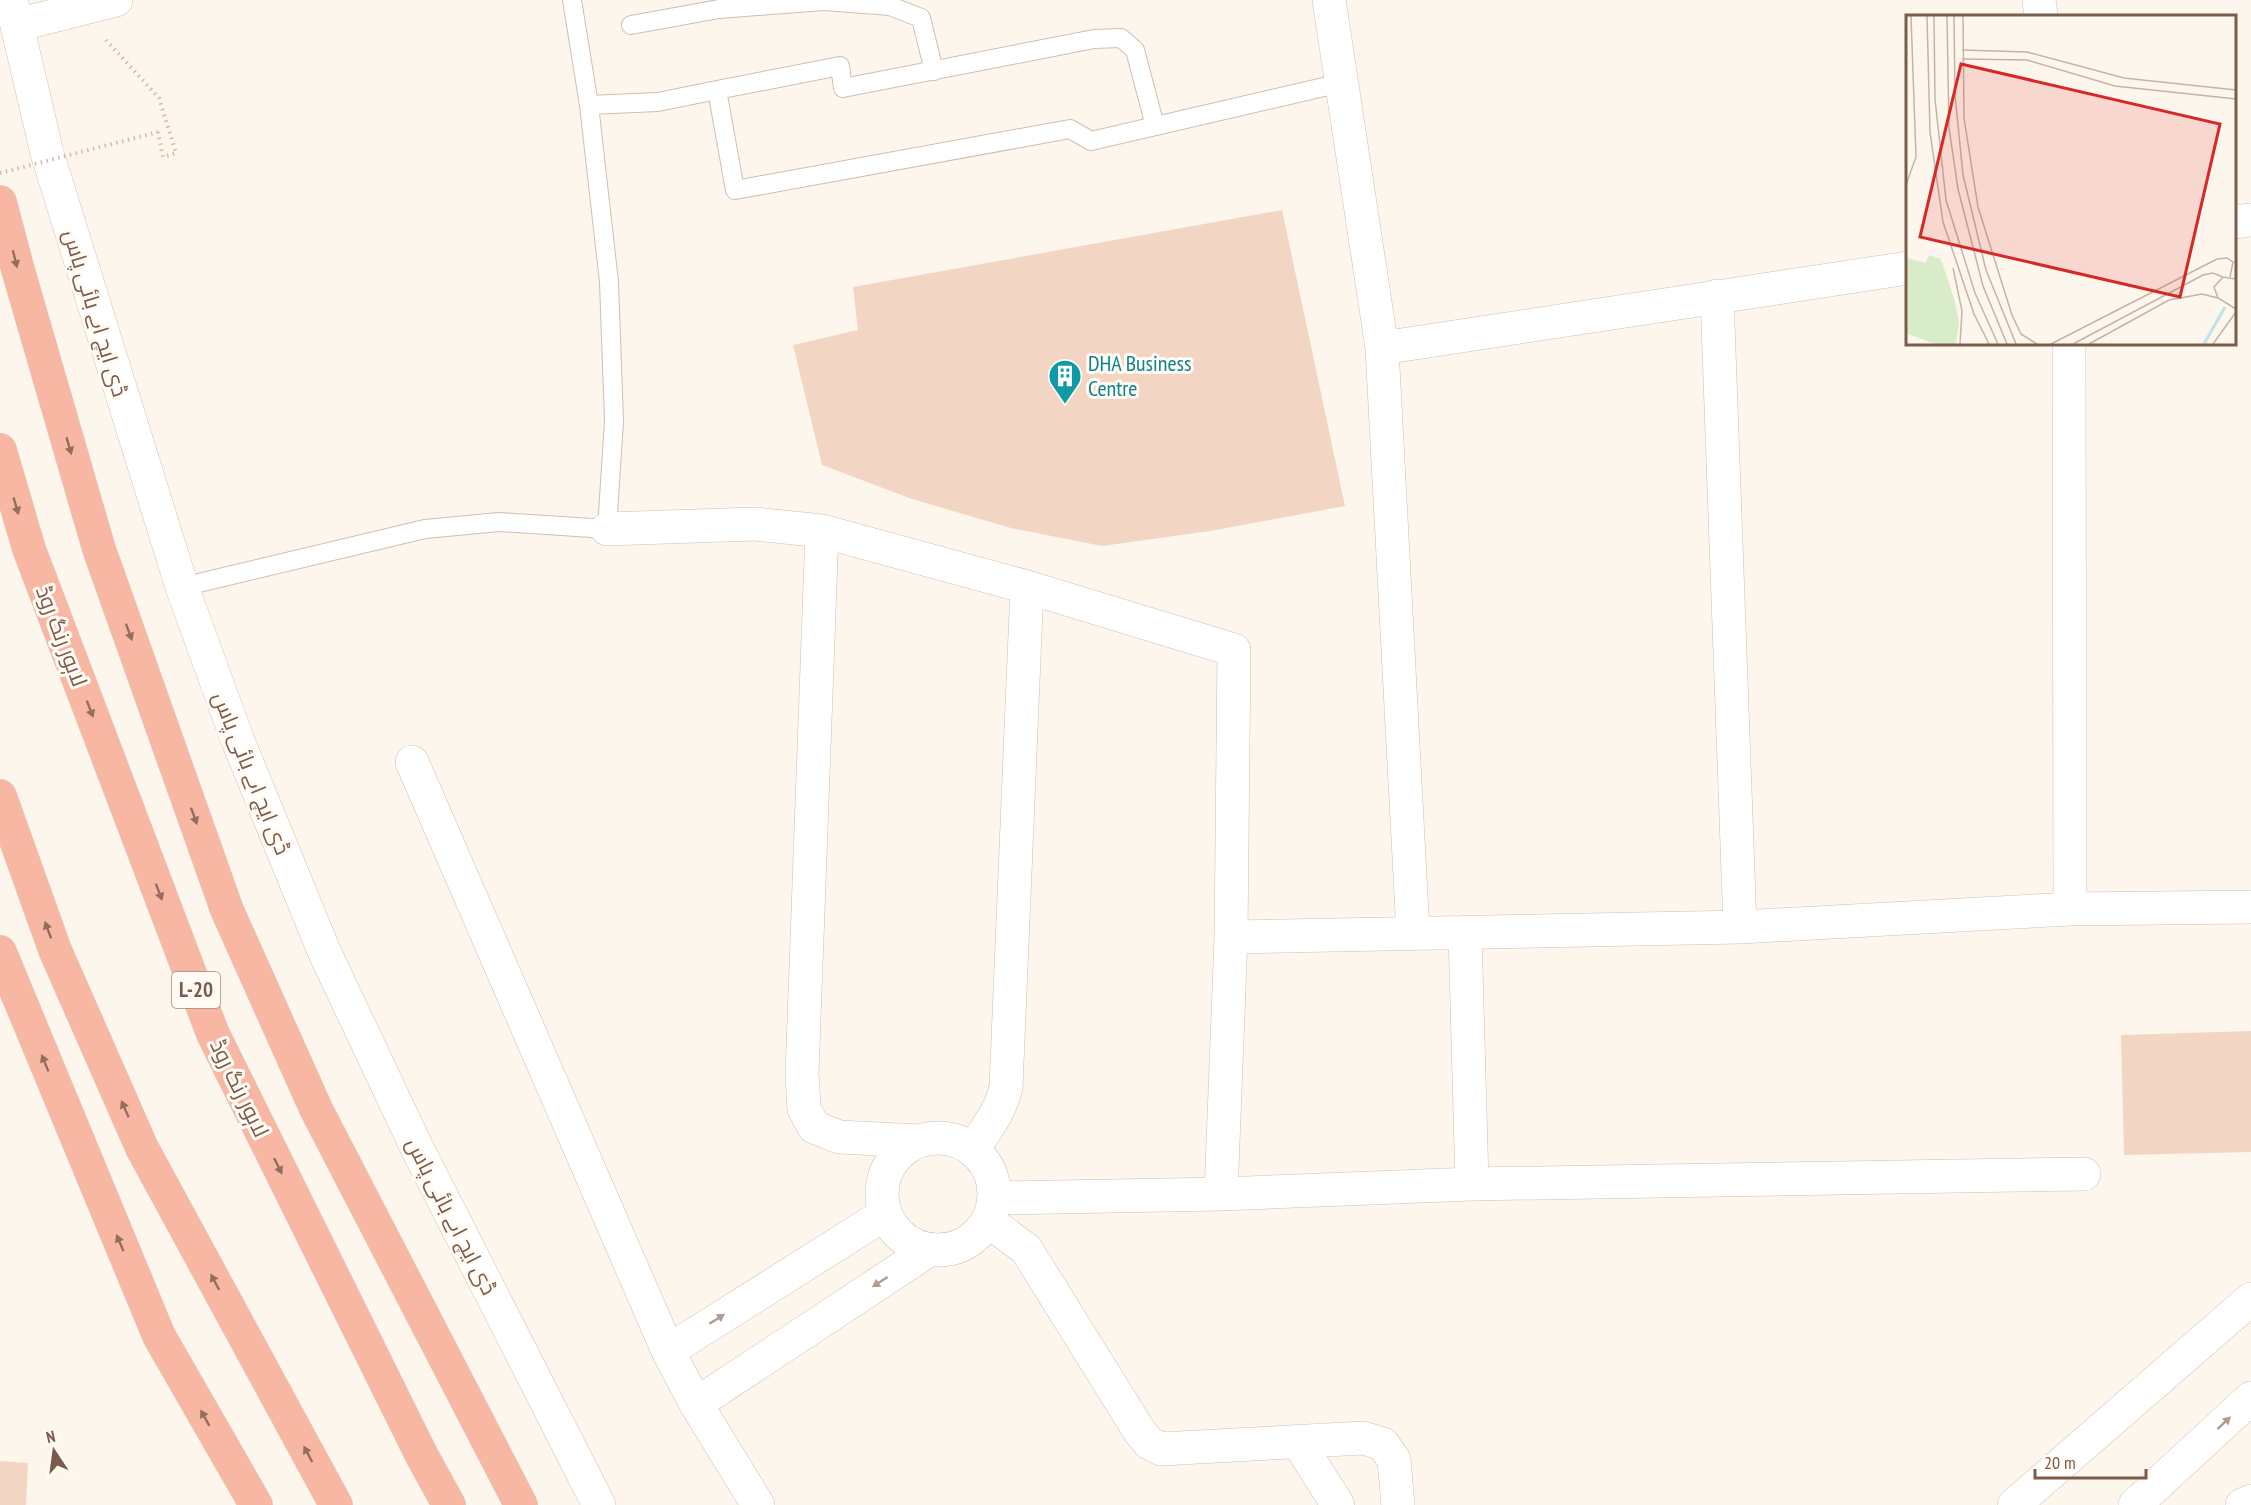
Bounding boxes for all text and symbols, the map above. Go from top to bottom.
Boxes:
inset map [1906,15,2236,345]
street label: ڈی ایچ اے بائی پاس [56,226,135,400]
one-way arrow [10,250,20,268]
place label: DHA Business Centre [1088,349,1191,402]
building icon: DHA Business Centre [1047,358,1083,405]
one-way arrow [65,437,74,455]
one-way arrow [12,497,21,515]
street label: لاہور رنگ روڈ [29,582,94,691]
one-way arrow [124,623,134,641]
street label: ڈی ایچ اے بائی پاس [206,687,297,859]
one-way arrow [85,701,95,719]
one-way arrow [189,807,199,825]
one-way arrow [154,883,164,901]
one-way arrow [42,921,52,939]
road number: L-20 [172,972,220,1008]
street label: لاہور رنگ روڈ [203,1034,276,1142]
one-way arrow [40,1054,50,1072]
one-way arrow [120,1100,130,1118]
street label: ڈی ایچ اے بائی پاس [399,1132,504,1300]
one-way arrow [274,1158,283,1175]
one-way arrow [115,1234,124,1252]
one-way arrow [210,1273,220,1290]
one-way arrow [872,1277,889,1288]
one-way arrow [709,1314,725,1325]
one-way arrow [200,1409,210,1426]
one-way arrow [2217,1416,2231,1430]
north arrow [24,1421,84,1481]
text: N [44,1426,57,1447]
scale bar [2035,1442,2146,1480]
one-way arrow [303,1445,313,1462]
text: 20 m [2044,1451,2076,1474]

